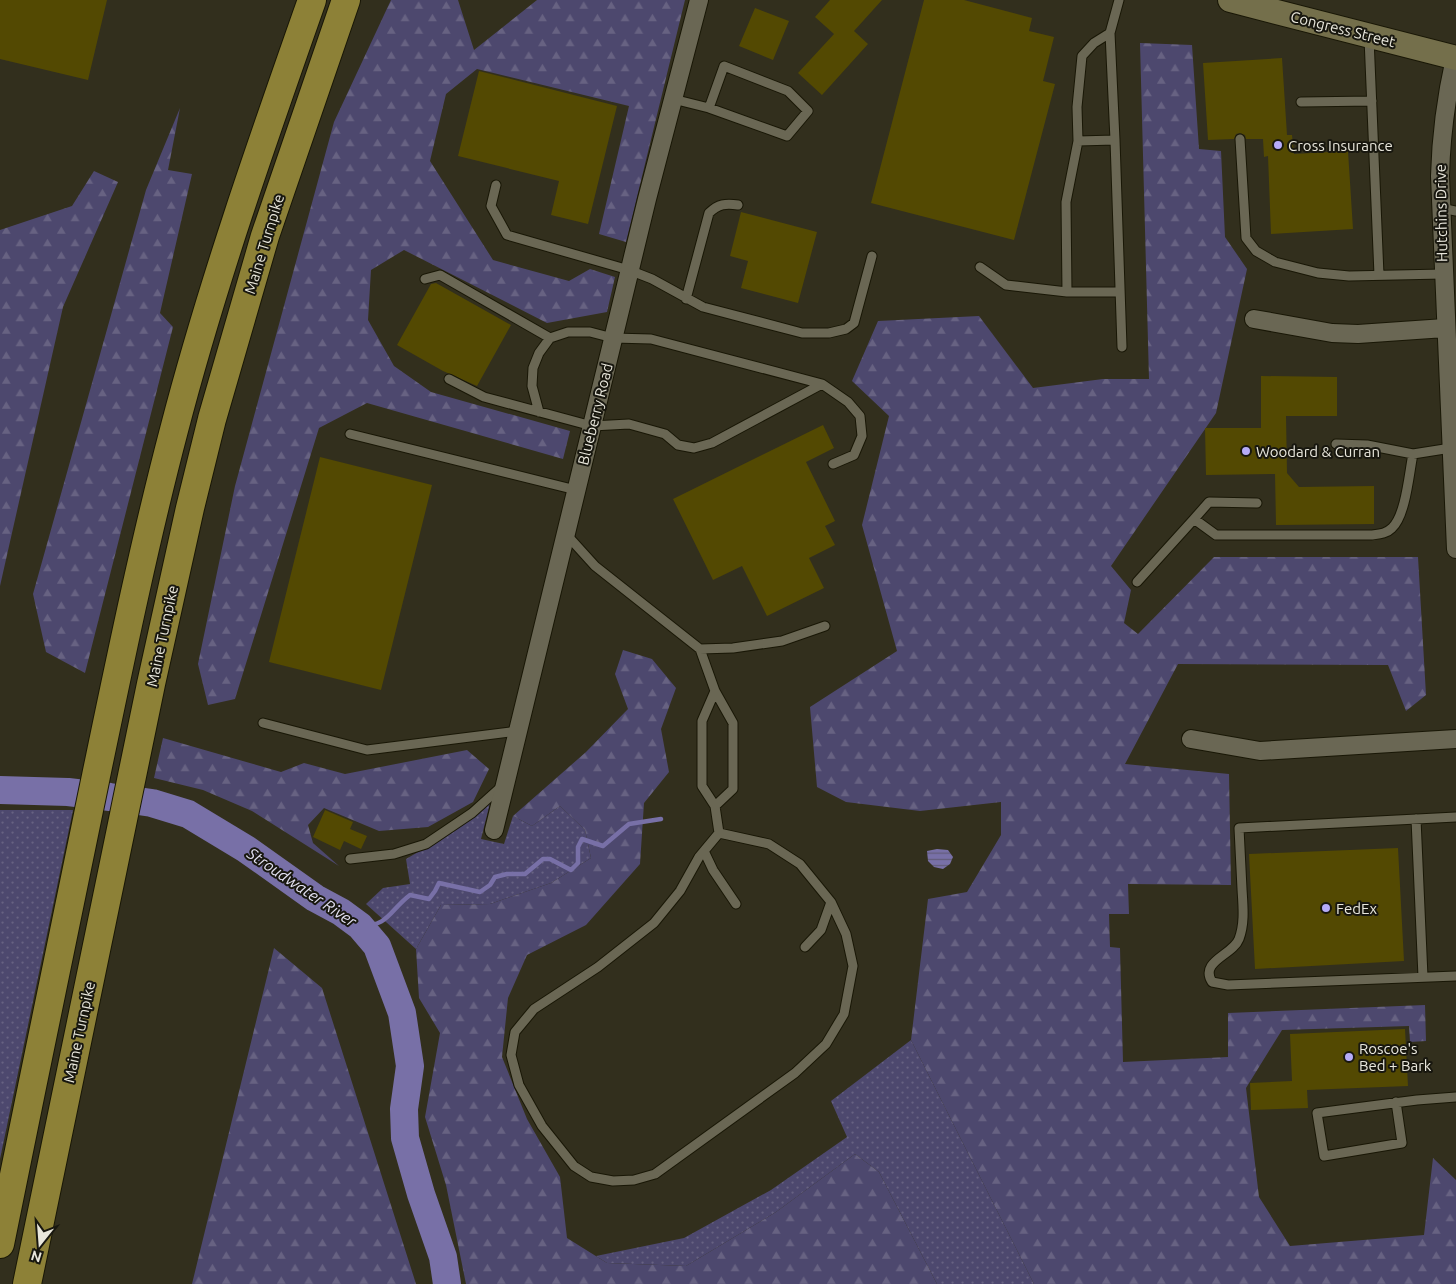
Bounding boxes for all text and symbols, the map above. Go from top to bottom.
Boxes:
street label: Congress Street [1289,8,1397,50]
place label: Cross Insurance [1288,137,1393,154]
marker: Cross Insurance [1272,139,1284,151]
street label: Hutchins Drive [1432,164,1450,262]
street label: Maine Turnpike [241,192,287,296]
street label: Blueberry Road [574,361,616,467]
place label: Woodard & Curran [1256,443,1380,460]
marker: Woodard & Curran [1240,445,1252,457]
street label: Maine Turnpike [143,584,181,688]
water label: Stroudwater River [243,843,361,931]
place label: FedEx [1336,900,1377,917]
marker: FedEx [1320,902,1332,914]
street label: Maine Turnpike [60,980,98,1084]
place label: Roscoe's Bed + Bark [1359,1040,1432,1074]
marker: Roscoe's Bed + Bark [1343,1051,1355,1063]
north arrow [15,1219,65,1269]
text: N [29,1247,44,1266]

